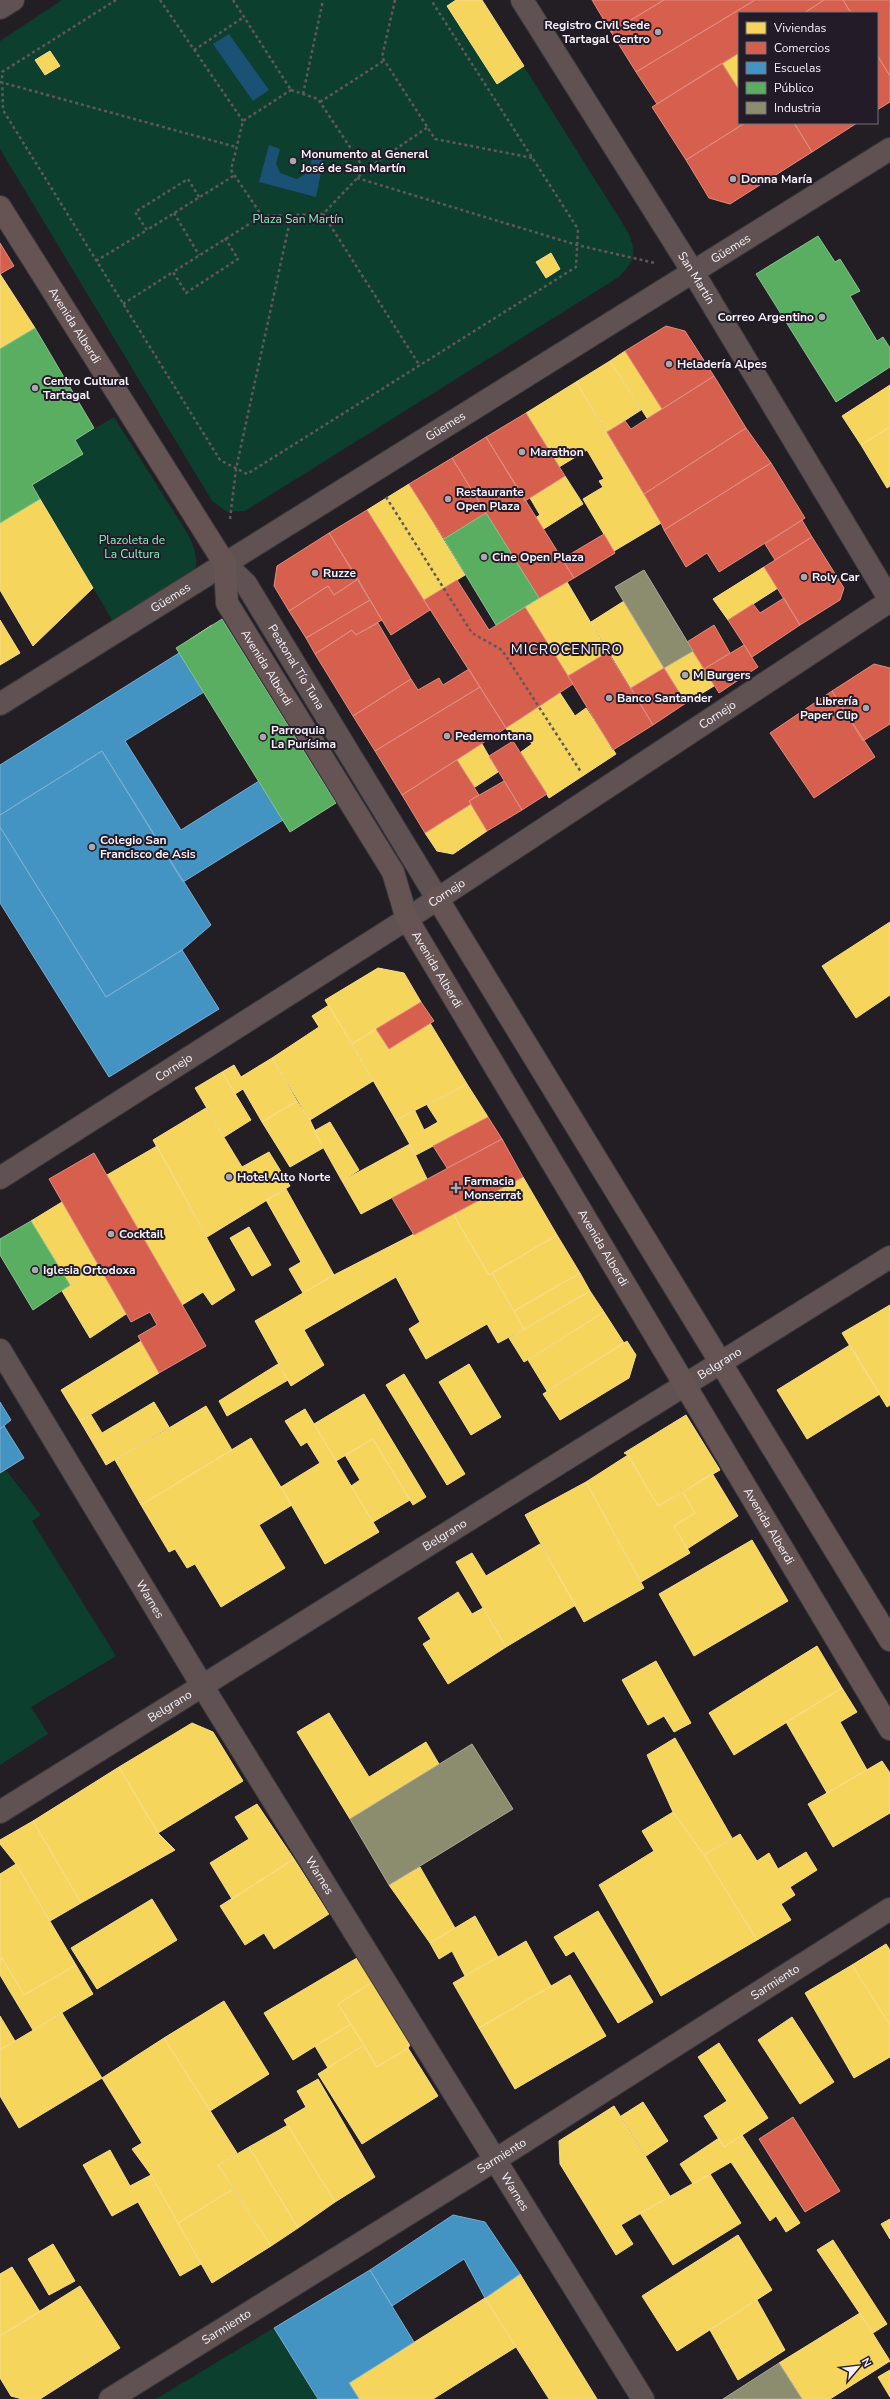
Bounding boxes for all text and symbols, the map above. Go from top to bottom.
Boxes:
legend [738,12,878,124]
place label: Registro Civil Sede Tartagal Centro [545,17,650,47]
text: Viviendas [773,20,827,36]
marker: Registro Civil Sede Tartagal Centro [653,27,663,37]
text: Comercios [774,40,830,56]
text: Escuelas [774,60,821,76]
text: Público [774,80,814,96]
text: Industria [774,100,821,116]
place label: Monumento al General José de San Martín [300,146,429,176]
marker: Monumento al General José de San Martín [288,156,298,166]
place label: Donna María [741,171,812,187]
marker: Donna María [728,174,738,184]
park label: Plaza San Martín [252,211,344,227]
street label: Güemes [708,230,754,267]
street label: San Martín [674,249,718,307]
street label: Avenida Alberdi [45,284,105,366]
place label: Correo Argentino [717,309,814,325]
marker: Correo Argentino [817,312,827,322]
place label: Heladería Alpes [677,356,767,372]
marker: Heladería Alpes [664,359,674,369]
place label: Centro Cultural Tartagal [43,373,129,403]
marker: Centro Cultural Tartagal [30,383,40,393]
street label: Güemes [422,408,469,445]
place label: Marathon [530,444,584,460]
marker: Marathon [517,447,527,457]
place label: Restaurante Open Plaza [456,484,524,514]
marker: Restaurante Open Plaza [443,494,453,504]
park label: Plazoleta de La Cultura [99,532,165,562]
place label: Cine Open Plaza [492,549,584,565]
marker: Cine Open Plaza [479,552,489,562]
place label: Ruzze [323,565,356,581]
marker: Ruzze [310,568,320,578]
place label: Roly Car [812,569,860,585]
marker: Roly Car [799,572,809,582]
street label: Güemes [148,579,194,616]
street label: Peatonal Tío Tuna [264,621,328,712]
street label: Avenida Alberdi [237,627,296,709]
district label: MICROCENTRO [511,640,623,659]
place label: M Burgers [693,667,751,683]
marker: M Burgers [680,670,690,680]
place label: Banco Santander [617,690,713,706]
marker: Banco Santander [604,693,614,703]
place label: Librería Paper Clip [800,693,858,723]
street label: Cornejo [696,696,739,733]
marker: Librería Paper Clip [861,703,871,713]
place label: Parroquia La Purísima [271,722,336,752]
place label: Pedemontana [455,728,532,744]
marker: Pedemontana [442,731,452,741]
marker: Parroquia La Purísima [258,732,268,742]
place label: Colegio San Francisco de Asis [100,832,196,862]
marker: Colegio San Francisco de Asis [87,842,97,852]
street label: Cornejo [425,875,469,911]
street label: Avenida Alberdi [408,928,466,1011]
street label: Cornejo [152,1049,196,1085]
place label: Hotel Alto Norte [237,1169,331,1185]
marker: Hotel Alto Norte [224,1172,234,1182]
place label: Farmacia Monserrat [464,1173,522,1203]
marker: Farmacia Monserrat [451,1183,461,1193]
street label: Avenida Alberdi [574,1206,632,1289]
place label: Cocktail [119,1226,164,1242]
marker: Cocktail [106,1229,116,1239]
place label: Iglesia Ortodoxa [43,1262,136,1278]
marker: Iglesia Ortodoxa [30,1265,40,1275]
street label: Belgrano [694,1343,745,1383]
street label: Avenida Alberdi [740,1485,798,1567]
street label: Belgrano [420,1515,470,1555]
street label: Warnes [132,1577,168,1622]
street label: Belgrano [145,1686,195,1726]
street label: Warnes [302,1853,337,1898]
street label: Sarmiento [748,1960,803,2004]
street label: Sarmiento [474,2134,529,2177]
street label: Warnes [497,2170,533,2214]
street label: Sarmiento [199,2305,254,2348]
north arrow [838,2347,878,2387]
text: N [858,2355,875,2370]

